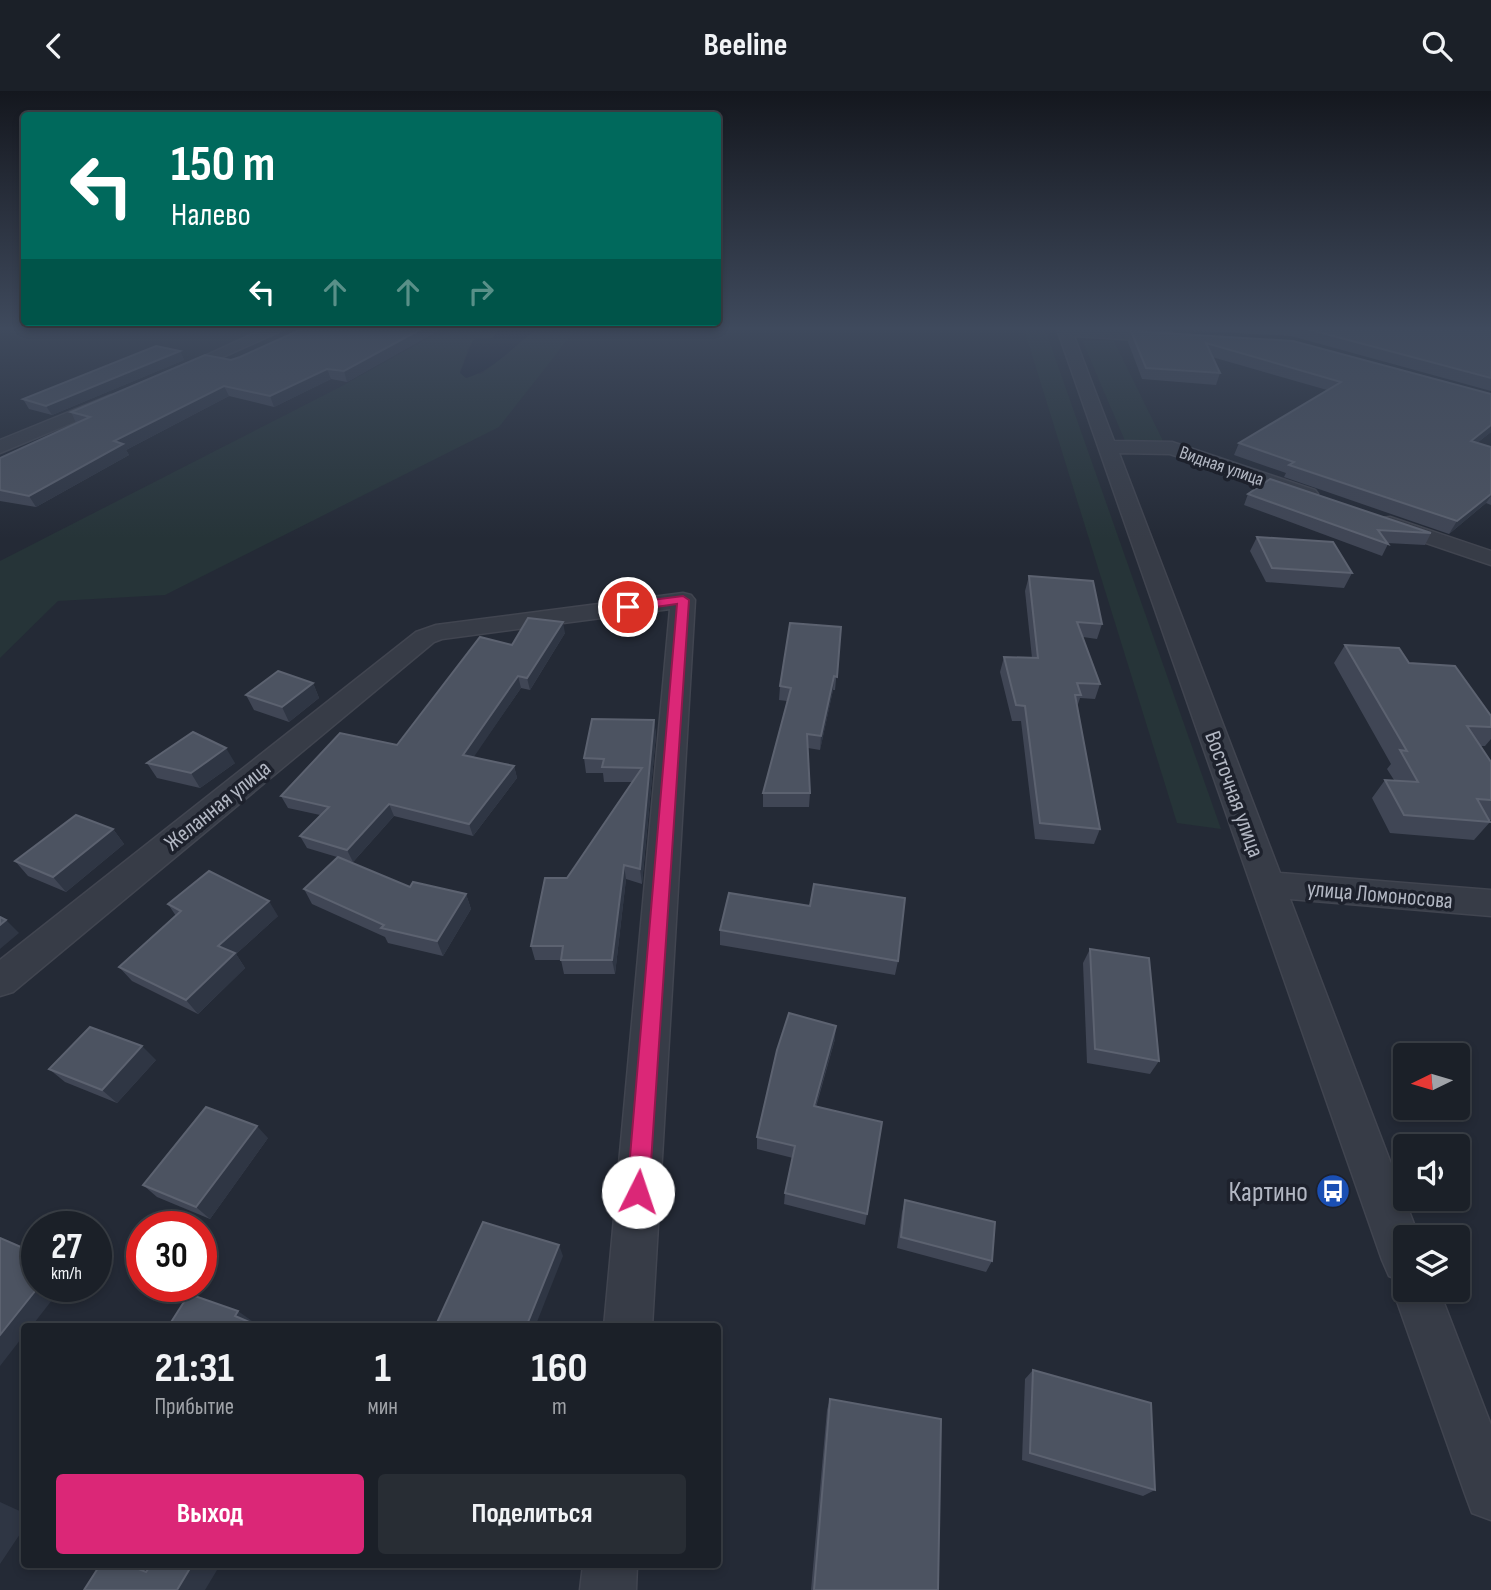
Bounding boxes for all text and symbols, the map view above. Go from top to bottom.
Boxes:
text: Beeline [704,26,787,65]
icon: back [35,27,73,65]
icon: search [1418,27,1456,65]
text: 150 m [171,136,275,195]
icon: left [56,140,147,231]
text: Налево [171,196,251,235]
icon: left [243,273,281,311]
icon: ahead [316,273,354,311]
icon: ahead [389,273,427,311]
icon: right [462,273,500,311]
street label: Видная улица [1176,441,1267,492]
pin [598,577,658,637]
icon: arrive [609,588,647,626]
street label: Восточная улица [1198,727,1270,861]
street label: Желанная улица [159,754,276,857]
street label: улица Ломоносова [1306,875,1454,915]
north arrow [1393,1043,1470,1120]
map controls [1393,1043,1470,1302]
button: sound [1393,1134,1470,1211]
position arrow [601,1155,675,1229]
bus stop icon: Картино [1314,1172,1352,1210]
place label: Картино [1229,1176,1308,1209]
speed limit sign: 30 [126,1211,217,1302]
button: layers [1393,1225,1470,1302]
text: 27 [51,1226,82,1269]
text: km/h [51,1263,82,1284]
text: 21:31 [154,1343,234,1394]
text: 1 [374,1343,391,1394]
text: 160 [531,1343,588,1394]
text: Прибытие [154,1393,234,1421]
text: мин [367,1393,398,1421]
text: m [552,1393,567,1421]
button: Выход [56,1474,364,1554]
button: Поделиться [378,1474,686,1554]

